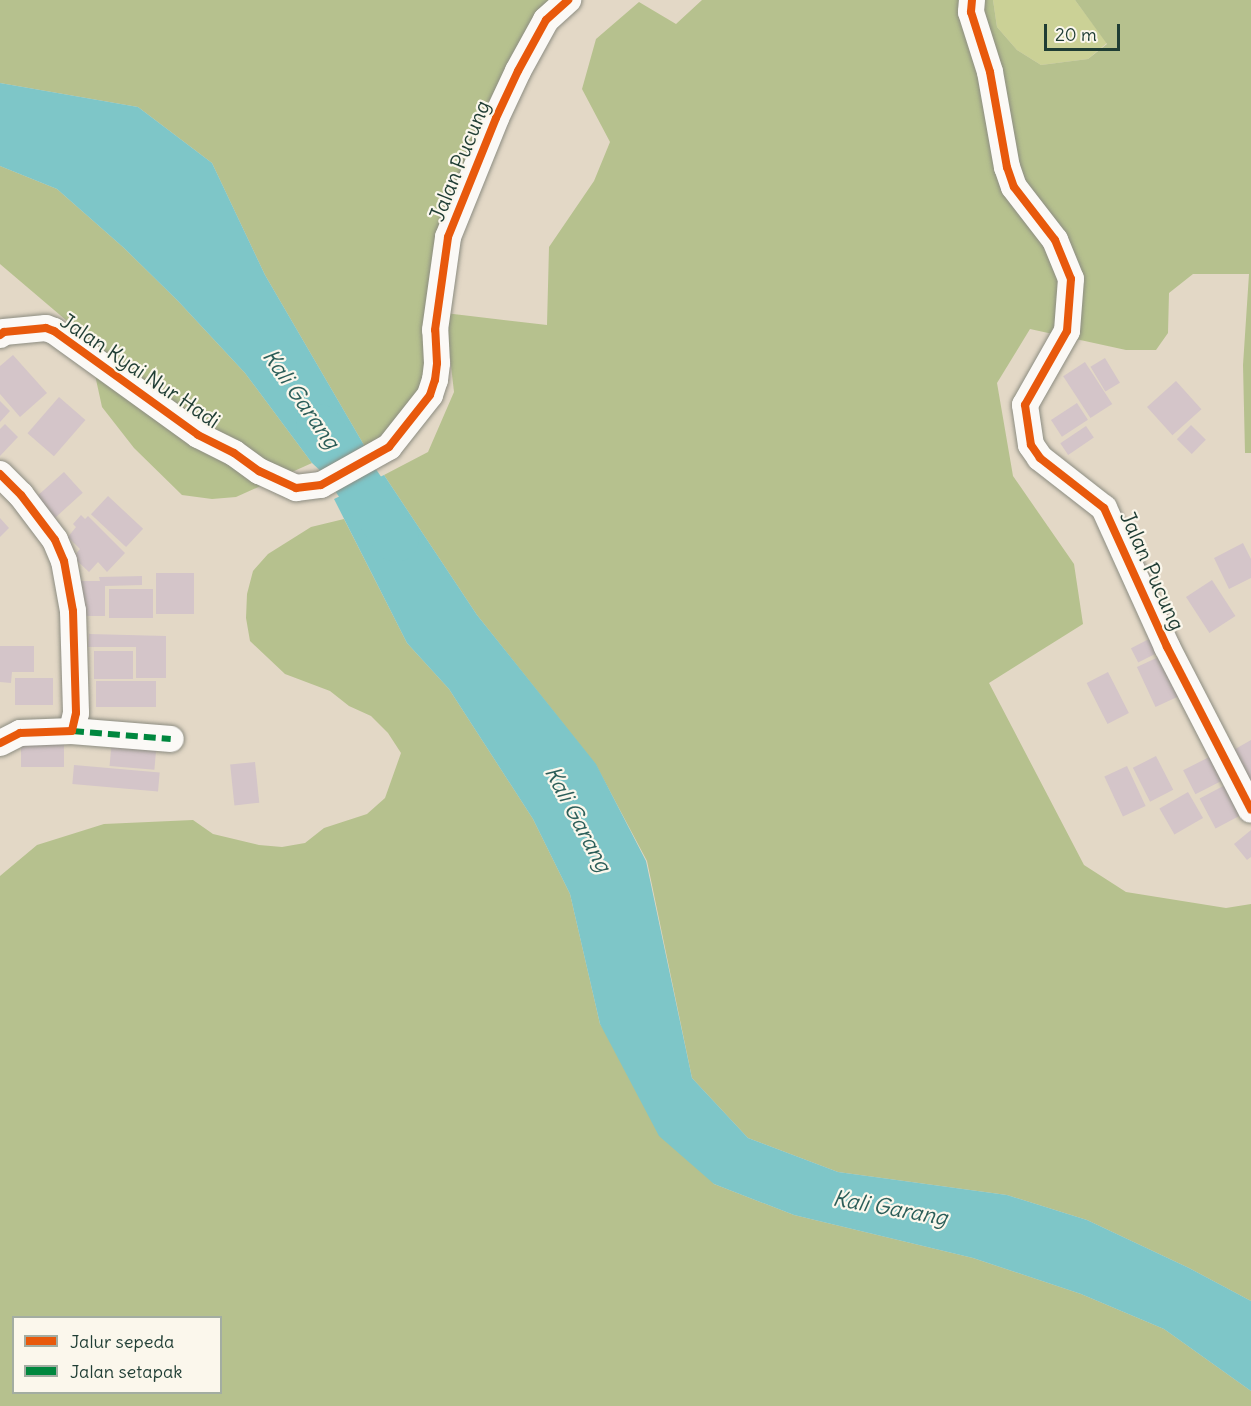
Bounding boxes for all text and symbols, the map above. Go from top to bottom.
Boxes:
scale bar [1047,12,1124,50]
text: 20 m [1055,23,1097,46]
street label: Jalan Pucung [424,97,496,225]
street label: Jalan Kyai Nur Hadi [55,308,225,434]
water label: Kali Garang [257,344,345,454]
street label: Jalan Pucung [1114,507,1190,635]
water label: Kali Garang [539,762,617,876]
water label: Kali Garang [831,1185,949,1231]
legend [12,1316,222,1394]
text: Jalur sepeda [70,1330,174,1353]
text: Jalan setapak [70,1360,182,1383]

